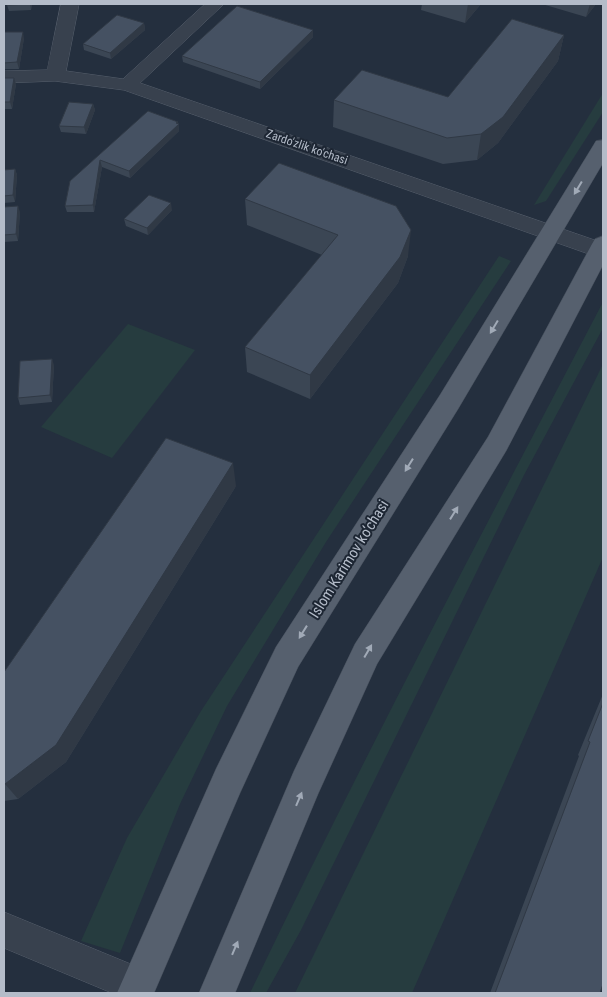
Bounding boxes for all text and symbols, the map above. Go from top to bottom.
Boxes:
street label: Zardo'zlik ko'chasi [264,126,350,168]
one-way arrow [573,181,582,194]
one-way arrow [490,320,499,333]
one-way arrow [404,458,414,472]
street label: Islom Karimov ko‘chasi [305,497,393,621]
one-way arrow [449,507,458,520]
one-way arrow [298,625,307,638]
one-way arrow [363,645,372,658]
one-way arrow [296,792,304,806]
one-way arrow [232,941,240,955]

